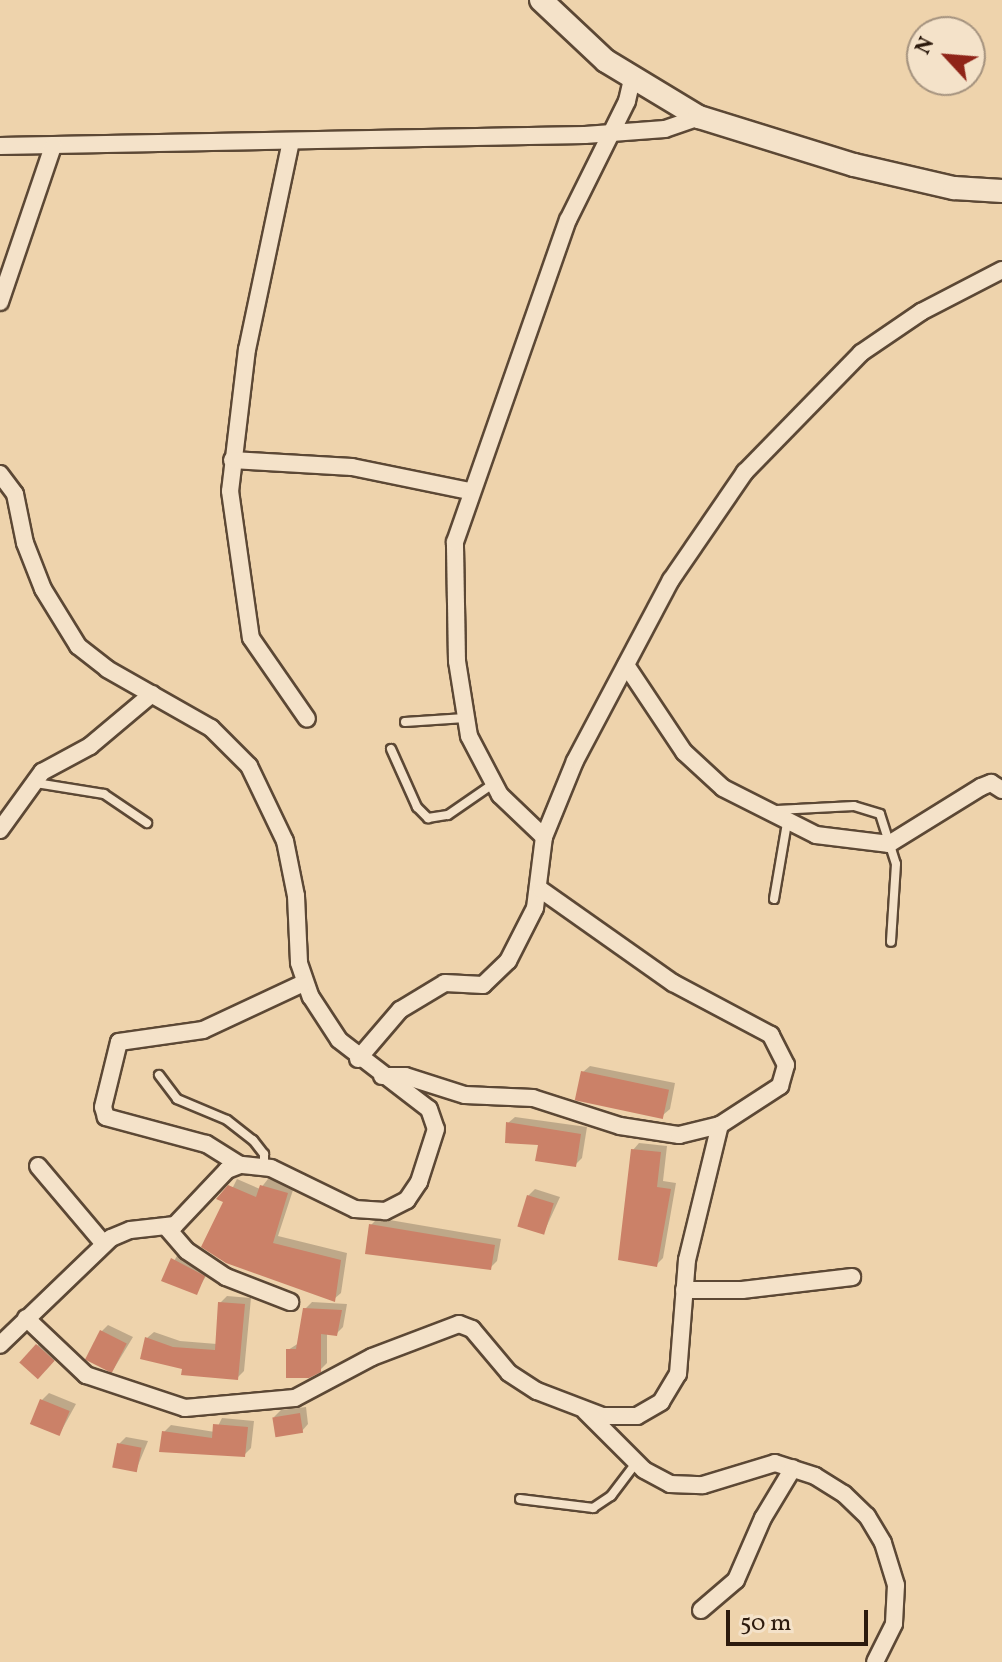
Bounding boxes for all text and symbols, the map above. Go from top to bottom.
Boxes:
north arrow [906,16,986,96]
text: N [908,32,943,60]
scale bar [730,1594,872,1644]
text: 50 m [740,1607,792,1641]

